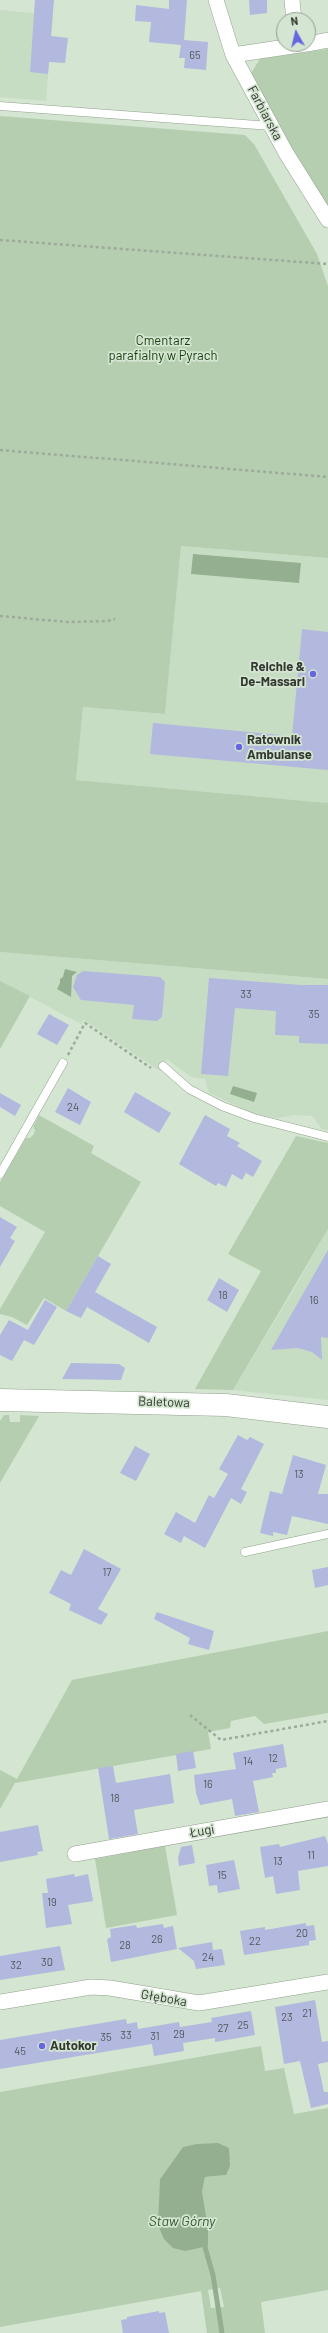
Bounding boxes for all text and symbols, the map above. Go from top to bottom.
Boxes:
north arrow [276,12,316,52]
text: N [290,14,299,28]
house number: 65 [189,48,201,62]
street label: Farbiarska [244,83,286,143]
park label: Cmentarz parafialny w Pyrach [108,333,218,364]
place label: Reichle & De-Massari [240,659,305,690]
marker: Reichle & De-Massari [308,669,318,679]
place label: Ratownik Ambulanse [247,732,312,763]
marker: Ratownik Ambulanse [234,742,244,752]
house number: 33 [240,987,252,1001]
house number: 35 [308,1007,320,1021]
house number: 24 [67,1100,79,1114]
house number: 18 [218,1288,228,1302]
house number: 16 [309,1293,319,1307]
street label: Baletowa [138,1393,190,1411]
house number: 13 [294,1467,304,1481]
house number: 17 [102,1565,112,1579]
house number: 12 [268,1751,278,1765]
house number: 14 [243,1754,253,1768]
house number: 16 [203,1777,213,1791]
house number: 18 [110,1791,120,1805]
street label: Ługi [188,1821,216,1841]
house number: 11 [307,1848,315,1862]
house number: 13 [273,1854,283,1868]
house number: 15 [217,1868,227,1882]
house number: 19 [47,1895,57,1909]
house number: 20 [296,1926,308,1940]
house number: 26 [151,1932,163,1946]
house number: 22 [249,1934,261,1948]
house number: 28 [119,1938,131,1952]
house number: 24 [202,1950,214,1964]
house number: 30 [41,1955,53,1969]
house number: 32 [10,1958,22,1972]
street label: Głęboka [140,1986,188,2010]
house number: 21 [302,2006,312,2020]
house number: 23 [281,2010,293,2024]
house number: 25 [237,2018,249,2032]
house number: 27 [217,2021,229,2035]
house number: 29 [173,2027,185,2041]
house number: 33 [120,2028,132,2042]
house number: 31 [150,2029,160,2043]
house number: 35 [100,2030,112,2044]
place label: Autokor [50,2038,96,2054]
marker: Autokor [37,2041,47,2051]
house number: 45 [14,2044,26,2058]
water label: Staw Górny [149,2213,215,2229]

